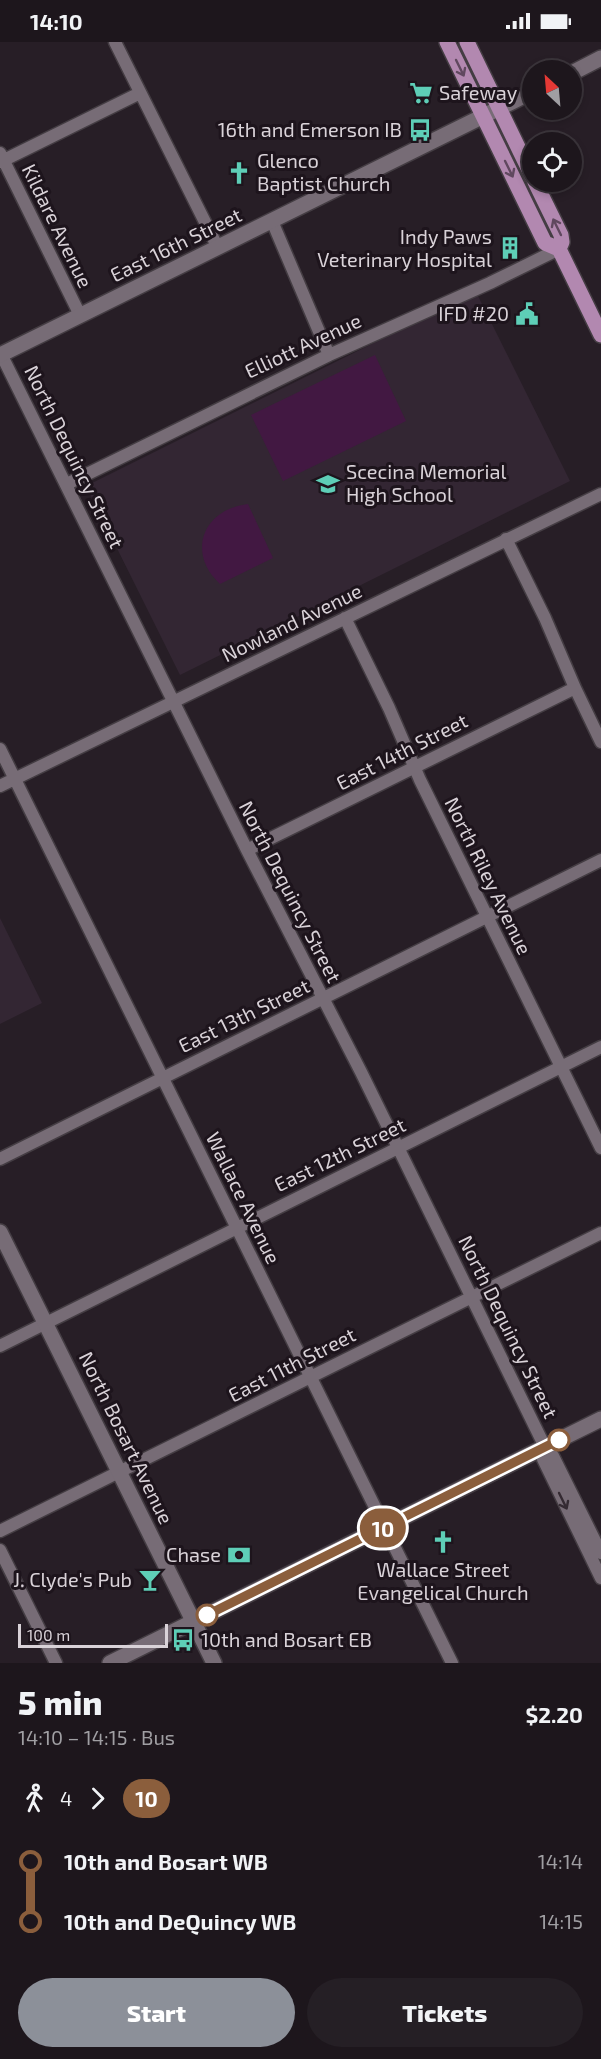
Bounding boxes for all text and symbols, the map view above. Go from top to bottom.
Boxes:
text: 14:10 [30,8,83,34]
one-way arrow [454,58,466,76]
north arrow [522,60,582,120]
map controls [522,60,582,192]
supermarket icon: Safeway [408,80,434,106]
place label: Safeway [439,80,518,104]
place label: 16th and Emerson IB [218,117,402,141]
bus stop icon: 16th and Emerson IB [407,117,433,143]
button: locate [522,132,582,192]
place label: Glenco Baptist Church [257,148,390,195]
street label: Kildare Avenue [18,160,98,291]
church icon: Glenco Baptist Church [226,160,252,186]
one-way arrow [504,160,515,178]
street label: East 16th Street [106,202,245,286]
one-way arrow [551,218,563,236]
place label: Indy Paws Veterinary Hospital [317,224,492,271]
building icon: Indy Paws Veterinary Hospital [497,235,523,261]
place label: IFD #20 [438,301,509,325]
public building icon: IFD #20 [514,301,540,327]
street label: Elliott Avenue [241,308,365,383]
street label: North Dequincy Street [20,361,130,552]
place label: Scecina Memorial High School [346,459,506,506]
school or university icon: Scecina Memorial High School [315,471,341,497]
street label: Nowland Avenue [218,578,366,666]
street label: East 14th Street [332,708,471,794]
street label: North Riley Avenue [440,793,537,958]
street label: North Dequincy Street [235,797,347,987]
street label: East 13th Street [174,973,313,1057]
street label: East 12th Street [270,1112,409,1196]
street label: Wallace Avenue [202,1128,286,1268]
street label: North Dequincy Street [454,1231,564,1422]
street label: East 11th Street [224,1322,360,1406]
street label: North Bosart Avenue [75,1347,179,1528]
unlabelled marker [548,1429,570,1451]
one-way arrow [558,1491,569,1509]
line badge: 10 [356,1508,410,1548]
text: 10 [372,1516,394,1541]
church icon: Wallace Street Evangelical Church [430,1529,456,1555]
place label: Chase [166,1542,221,1566]
bank icon: Chase [226,1542,252,1568]
place label: Wallace Street Evangelical Church [357,1557,529,1604]
place label: J. Clyde's Pub [13,1567,132,1591]
bar icon: J. Clyde's Pub [137,1567,163,1593]
unlabelled marker [196,1604,218,1626]
scale bar [18,1621,168,1648]
text: 100 m [27,1625,70,1644]
bus stop icon: 10th and Bosart EB [170,1627,196,1653]
place label: 10th and Bosart EB [201,1627,372,1651]
text: 5 min [18,1682,102,1722]
text: $2.20 [525,1701,583,1727]
text: 14:10 – 14:15 · Bus [18,1725,175,1749]
icon: walk [18,1782,51,1815]
icon: forward [81,1782,114,1815]
text: 4 [60,1786,72,1810]
text: 10 [135,1786,158,1811]
text: 10th and Bosart WB [64,1848,268,1874]
text: 14:14 [538,1849,583,1873]
text: 10th and DeQuincy WB [64,1908,296,1934]
text: 14:15 [539,1909,583,1933]
button: Start [18,1978,295,2047]
button: Tickets [307,1978,583,2047]

